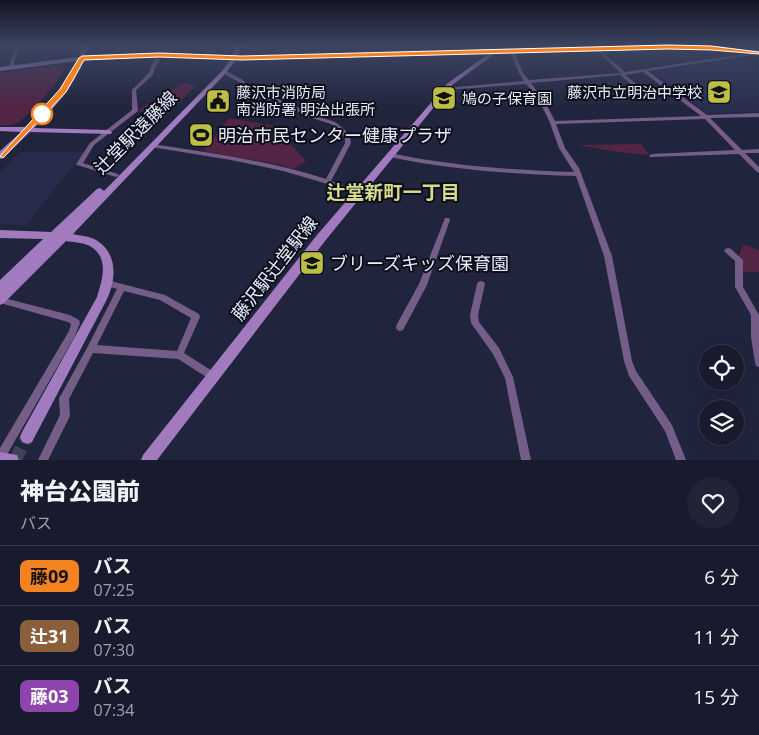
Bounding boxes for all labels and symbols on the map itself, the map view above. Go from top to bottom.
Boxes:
school or university icon: 藤沢市立明治中学校 [706,79,732,105]
place label: 藤沢市消防局 南消防署 明治出張所 [236,82,375,119]
place label: 藤沢市立明治中学校 [567,82,702,102]
street label: 辻堂駅遠藤線 [88,85,182,179]
school or university icon: 鳩の子保育園 [431,85,457,111]
public building icon: 藤沢市消防局 南消防署 明治出張所 [205,88,231,114]
place label: 鳩の子保育園 [462,88,552,108]
unlabelled marker [31,103,53,125]
sports icon: 明治市民センター健康プラザ [188,122,214,148]
place label: 明治市民センター健康プラザ [218,123,452,147]
district label: 辻堂新町一丁目 [326,179,460,205]
street label: 藤沢駅辻堂駅線 [226,211,322,325]
school or university icon: ブリーズキッズ保育園 [299,250,325,276]
place label: ブリーズキッズ保育園 [330,251,509,275]

